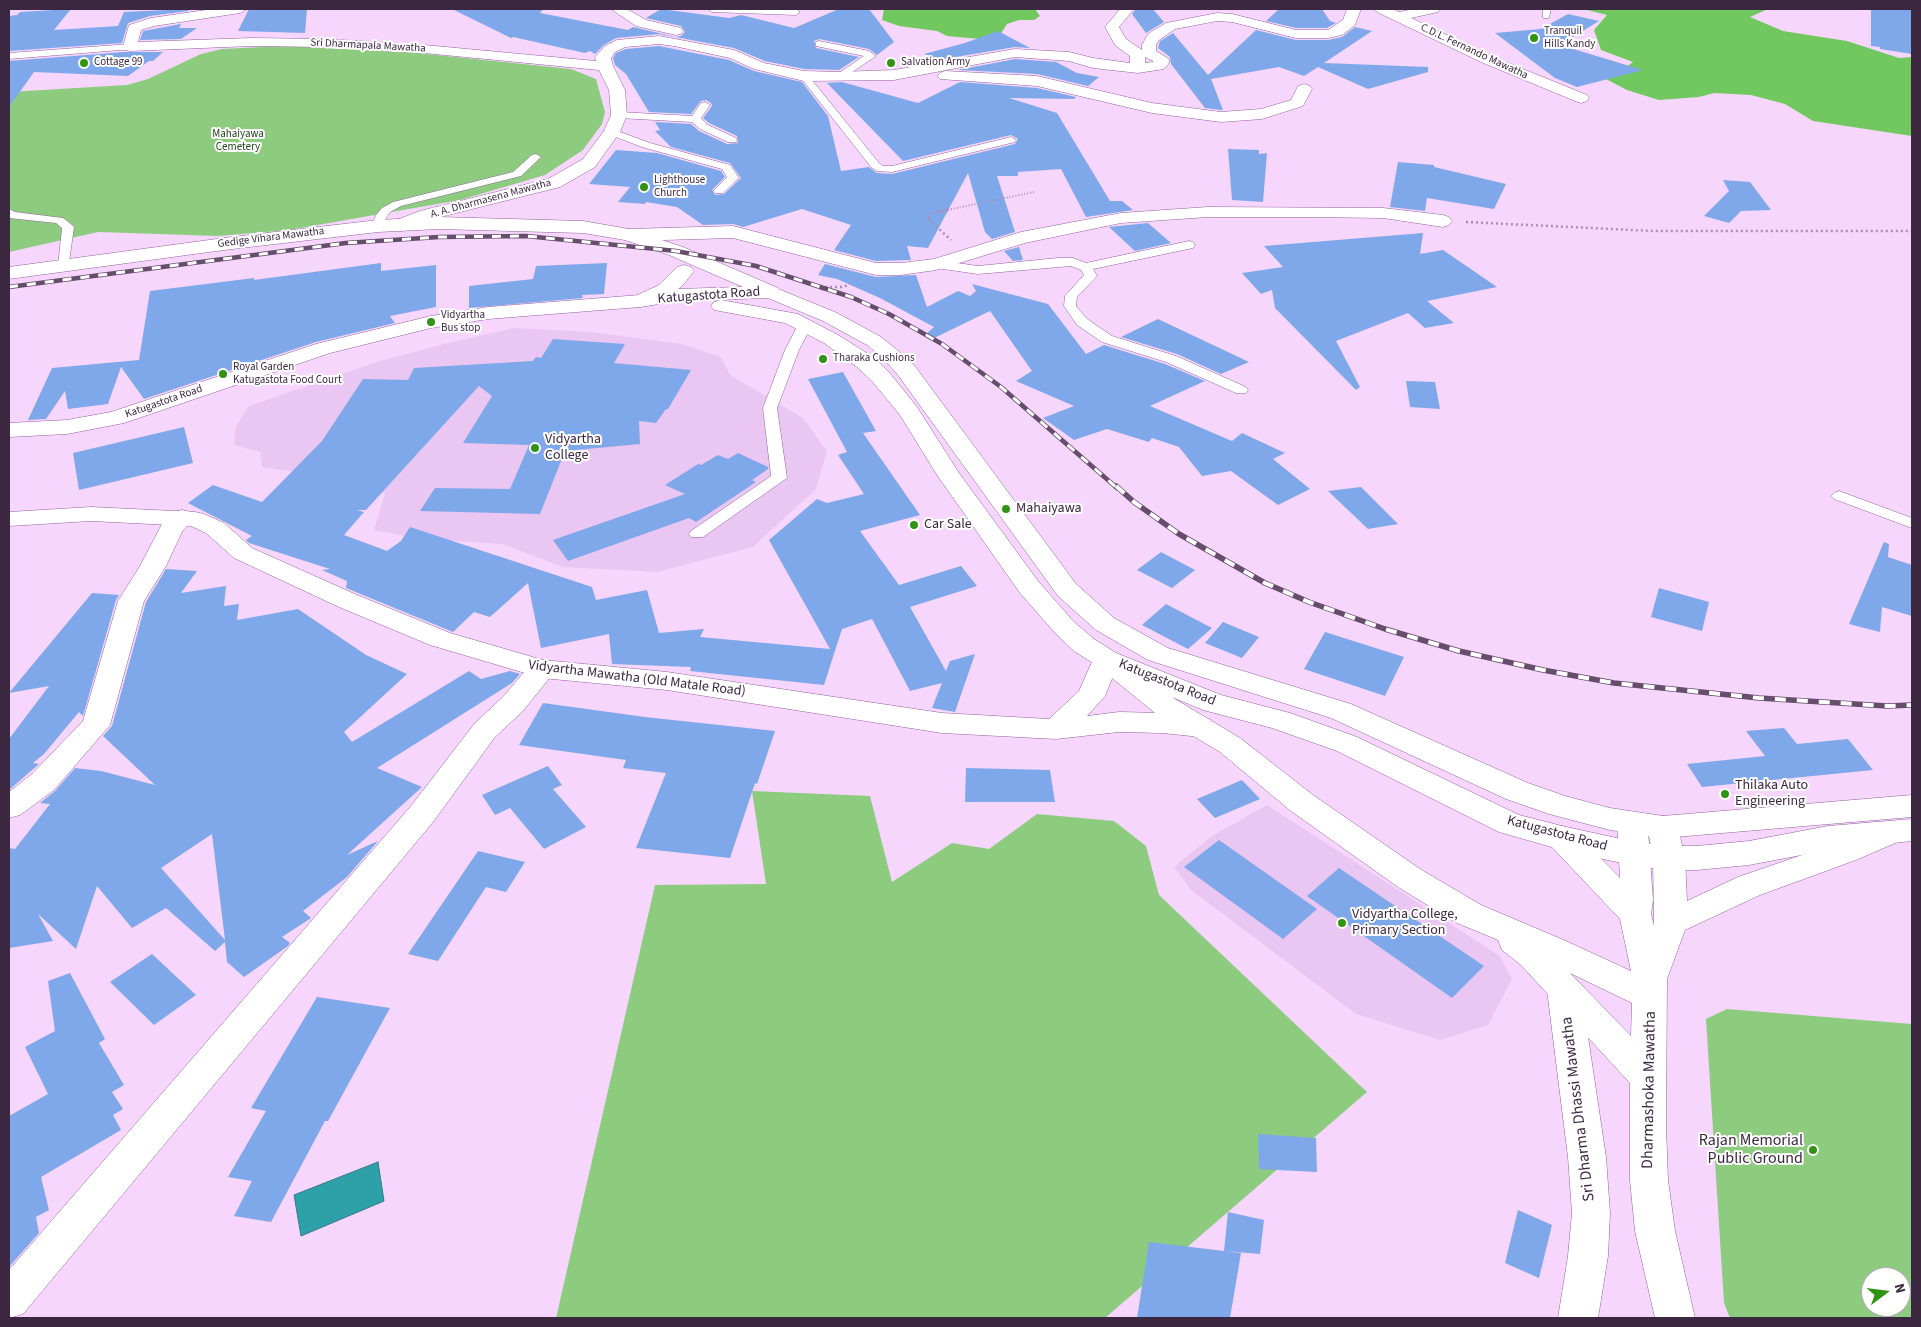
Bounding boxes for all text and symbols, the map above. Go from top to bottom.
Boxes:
street label: C.D.L. Fernando Mawatha [1418,21,1530,83]
place label: Tranquil Hills Kandy [1544,25,1595,51]
marker: Tranquil Hills Kandy [1528,32,1540,44]
street label: Sri Dharmapala Mawatha [310,36,426,56]
place label: Cottage 99 [94,56,143,70]
place label: Salvation Army [901,56,970,70]
marker: Cottage 99 [78,57,90,69]
marker: Salvation Army [885,57,897,69]
park label: Mahaiyawa Cemetery [212,128,264,154]
place label: Lighthouse Church [654,174,705,200]
street label: A. A. Dharmasena Mawatha [429,177,553,221]
marker: Lighthouse Church [638,181,650,193]
street label: Gedige Vihara Mawatha [217,225,325,251]
street label: Katugastota Road [657,284,761,308]
place label: Vidyartha Bus stop [441,309,485,335]
marker: Vidyartha Bus stop [425,316,437,328]
place label: Tharaka Cushions [833,352,915,366]
marker: Tharaka Cushions [817,353,829,365]
place label: Royal Garden Katugastota Food Court [233,361,342,387]
marker: Royal Garden Katugastota Food Court [217,368,229,380]
street label: Katugastota Road [124,383,204,421]
place label: Vidyartha College [545,432,601,464]
marker: Vidyartha College [529,442,541,454]
place label: Mahaiyawa [1016,501,1082,517]
marker: Mahaiyawa [1000,503,1012,515]
place label: Car Sale [924,517,972,533]
marker: Car Sale [908,519,920,531]
street label: Katugastota Road [1116,656,1218,710]
street label: Vidyartha Mawatha (Old Matale Road) [527,657,747,701]
place label: Thilaka Auto Engineering [1735,778,1808,810]
marker: Thilaka Auto Engineering [1719,788,1731,800]
street label: Katugastota Road [1505,813,1609,855]
place label: Vidyartha College, Primary Section [1352,907,1458,940]
marker: Vidyartha College, Primary Section [1336,917,1348,929]
street label: Dharmashoka Mawatha [1639,1011,1661,1169]
street label: Sri Dharma Dhassi Mawatha [1558,1015,1600,1203]
place label: Rajan Memorial Public Ground [1699,1131,1803,1169]
marker: Rajan Memorial Public Ground [1807,1144,1819,1156]
north arrow [1861,1267,1911,1317]
text: N [1889,1281,1910,1295]

